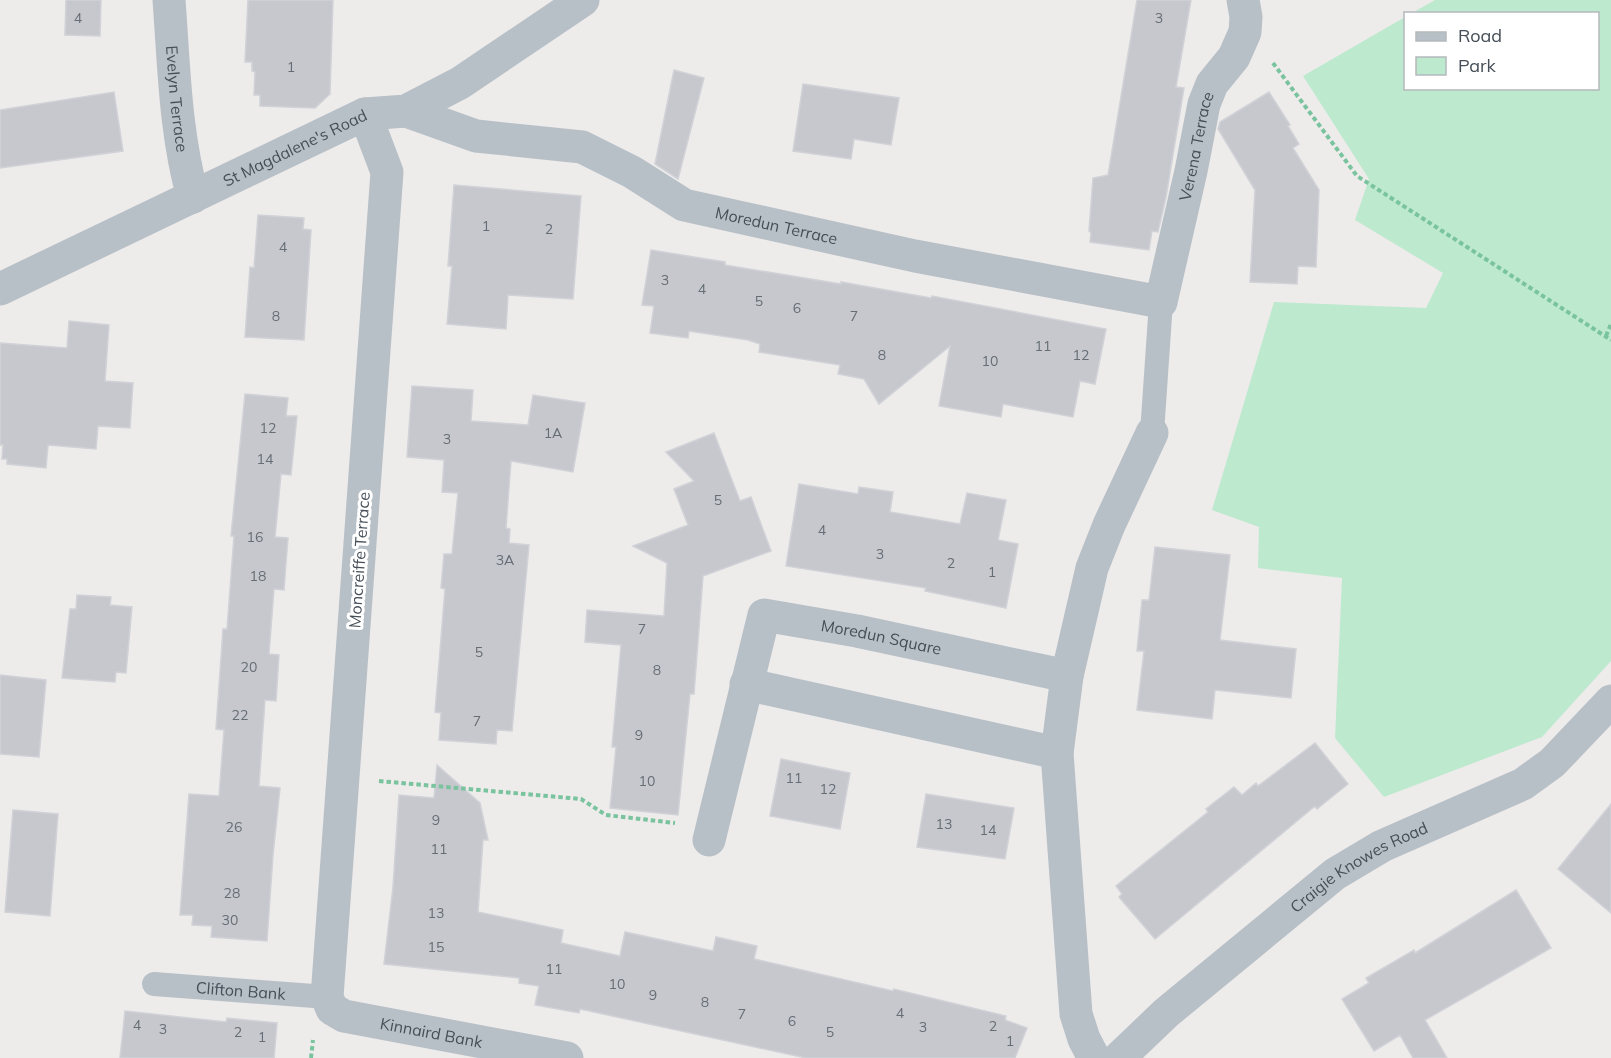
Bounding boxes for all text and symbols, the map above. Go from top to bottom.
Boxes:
house number: 4 [74,9,83,27]
house number: 3 [1155,9,1163,27]
legend [1404,12,1599,90]
text: Road [1458,24,1502,47]
street label: Evelyn Terrace [162,45,193,153]
text: Park [1458,54,1497,77]
house number: 1 [287,58,295,76]
street label: Verena Terrace [1174,88,1218,203]
street label: St Magdalene's Road [220,105,370,191]
street label: Moredun Terrace [713,202,839,249]
house number: 1 [482,217,490,235]
house number: 2 [545,220,553,238]
house number: 4 [279,238,288,256]
house number: 3 [661,271,669,289]
house number: 4 [698,280,707,298]
house number: 5 [755,292,763,310]
house number: 6 [793,299,801,317]
house number: 8 [272,307,280,325]
house number: 7 [850,307,858,325]
house number: 11 [1035,337,1051,355]
house number: 8 [878,346,886,364]
house number: 12 [1073,346,1089,364]
house number: 10 [982,352,998,370]
house number: 12 [260,419,276,437]
house number: 1A [544,424,563,442]
house number: 3 [443,430,451,448]
house number: 14 [257,450,274,468]
street label: Moncreiffe Terrace [344,491,374,629]
house number: 5 [714,491,722,509]
house number: 4 [818,521,827,539]
house number: 16 [247,528,263,546]
house number: 3 [876,545,884,563]
house number: 3A [496,551,515,569]
house number: 2 [947,554,955,572]
house number: 1 [988,563,996,581]
house number: 18 [250,567,266,585]
street label: Moredun Square [820,615,943,659]
house number: 7 [638,620,646,638]
house number: 5 [475,643,483,661]
house number: 20 [241,658,257,676]
house number: 8 [653,661,661,679]
house number: 22 [232,706,248,724]
house number: 7 [473,712,481,730]
house number: 9 [635,726,643,744]
house number: 11 [786,769,802,787]
house number: 10 [639,772,655,790]
house number: 12 [820,780,836,798]
house number: 9 [432,811,440,829]
house number: 13 [936,815,952,833]
street label: Craigie Knowes Road [1286,817,1431,917]
house number: 26 [226,818,242,836]
house number: 14 [980,821,997,839]
house number: 11 [431,840,447,858]
house number: 28 [224,884,240,902]
house number: 13 [428,904,444,922]
house number: 30 [222,911,238,929]
house number: 15 [428,938,444,956]
house number: 11 [546,960,562,978]
house number: 10 [609,975,625,993]
street label: Clifton Bank [195,977,287,1004]
house number: 9 [649,986,657,1004]
house number: 8 [701,993,709,1011]
house number: 4 [896,1004,905,1022]
house number: 7 [738,1005,746,1023]
house number: 6 [788,1012,796,1030]
street label: Kinnaird Bank [378,1013,485,1052]
house number: 4 [133,1016,142,1034]
house number: 2 [989,1017,997,1035]
house number: 3 [919,1018,927,1036]
house number: 3 [159,1020,167,1038]
house number: 2 [234,1023,242,1041]
house number: 5 [826,1023,834,1041]
house number: 1 [258,1028,266,1046]
house number: 1 [1006,1032,1014,1050]

